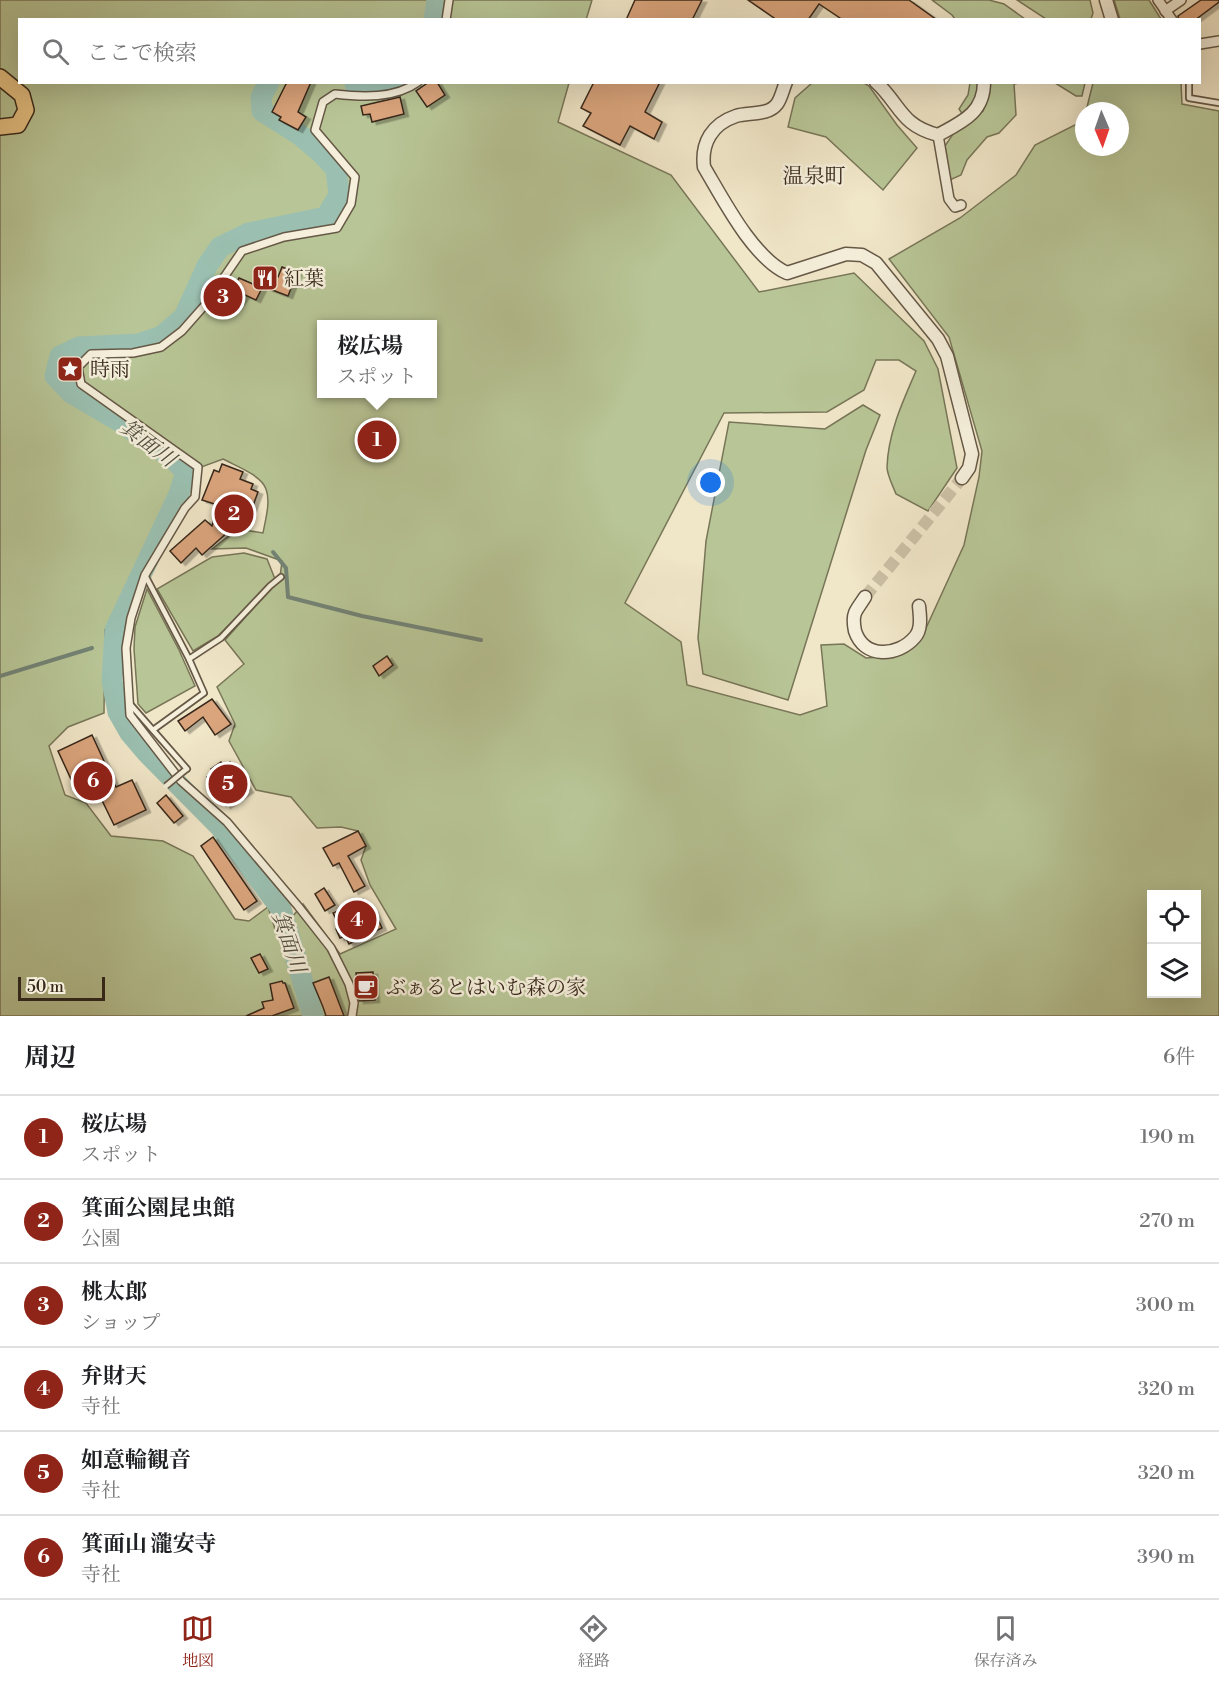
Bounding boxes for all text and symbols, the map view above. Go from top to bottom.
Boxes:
search box [18,18,1201,84]
icon: search [39,35,72,68]
text: ここで検索 [87,40,197,67]
north arrow [1075,102,1129,156]
district label: 温泉町 [783,164,846,190]
restaurant icon: 紅葉 [250,263,280,293]
place label: 紅葉 [284,267,324,292]
pin: 3 [204,274,242,320]
popup [317,320,437,398]
text: 桜広場 [337,333,403,360]
place icon: 時雨 [55,354,85,384]
place label: 時雨 [90,358,130,383]
text: スポット [337,365,417,390]
water label: 箕面川 [114,414,182,474]
pin: 1 [358,418,397,462]
your location [696,468,725,497]
pin: 2 [214,492,254,536]
pin: 6 [74,758,112,804]
pin: 5 [208,762,248,806]
map controls [1147,890,1201,998]
button: locate [1147,890,1201,944]
pin: 4 [338,898,376,942]
water label: 箕面川 [266,908,311,978]
button: layers [1147,944,1201,998]
cafe icon: ぶぁるとはいむ森の家 [351,972,381,1002]
scale bar [18,974,105,1001]
place label: ぶぁるとはいむ森の家 [386,976,586,1001]
text: 50 m [27,977,64,997]
text: 周辺 [24,1042,76,1074]
text: 6件 [1163,1045,1195,1070]
text: 桜広場 [81,1111,147,1138]
text: 1 [39,1125,48,1150]
text: 190 m [1140,1125,1195,1150]
text: スポット [81,1143,161,1168]
text: 箕面公園昆虫館 [81,1195,235,1222]
text: 2 [37,1209,50,1234]
text: 270 m [1139,1209,1195,1234]
text: 公園 [81,1227,121,1252]
text: 桃太郎 [81,1279,147,1306]
text: 3 [37,1293,50,1318]
text: 300 m [1136,1293,1195,1318]
text: ショップ [81,1311,161,1336]
text: 弁財天 [81,1363,147,1390]
text: 4 [37,1377,50,1402]
text: 320 m [1138,1377,1195,1402]
text: 寺社 [81,1395,121,1420]
text: 如意輪観音 [81,1447,191,1474]
text: 5 [37,1461,50,1486]
text: 320 m [1138,1461,1195,1486]
text: 寺社 [81,1479,121,1504]
text: 箕面山 瀧安寺 [81,1531,217,1558]
text: 6 [37,1545,50,1570]
text: 390 m [1137,1545,1195,1570]
text: 寺社 [81,1563,121,1588]
tab: 地図 [181,1612,214,1671]
tab: 経路 [577,1612,610,1671]
tab: 保存済み [973,1612,1037,1671]

